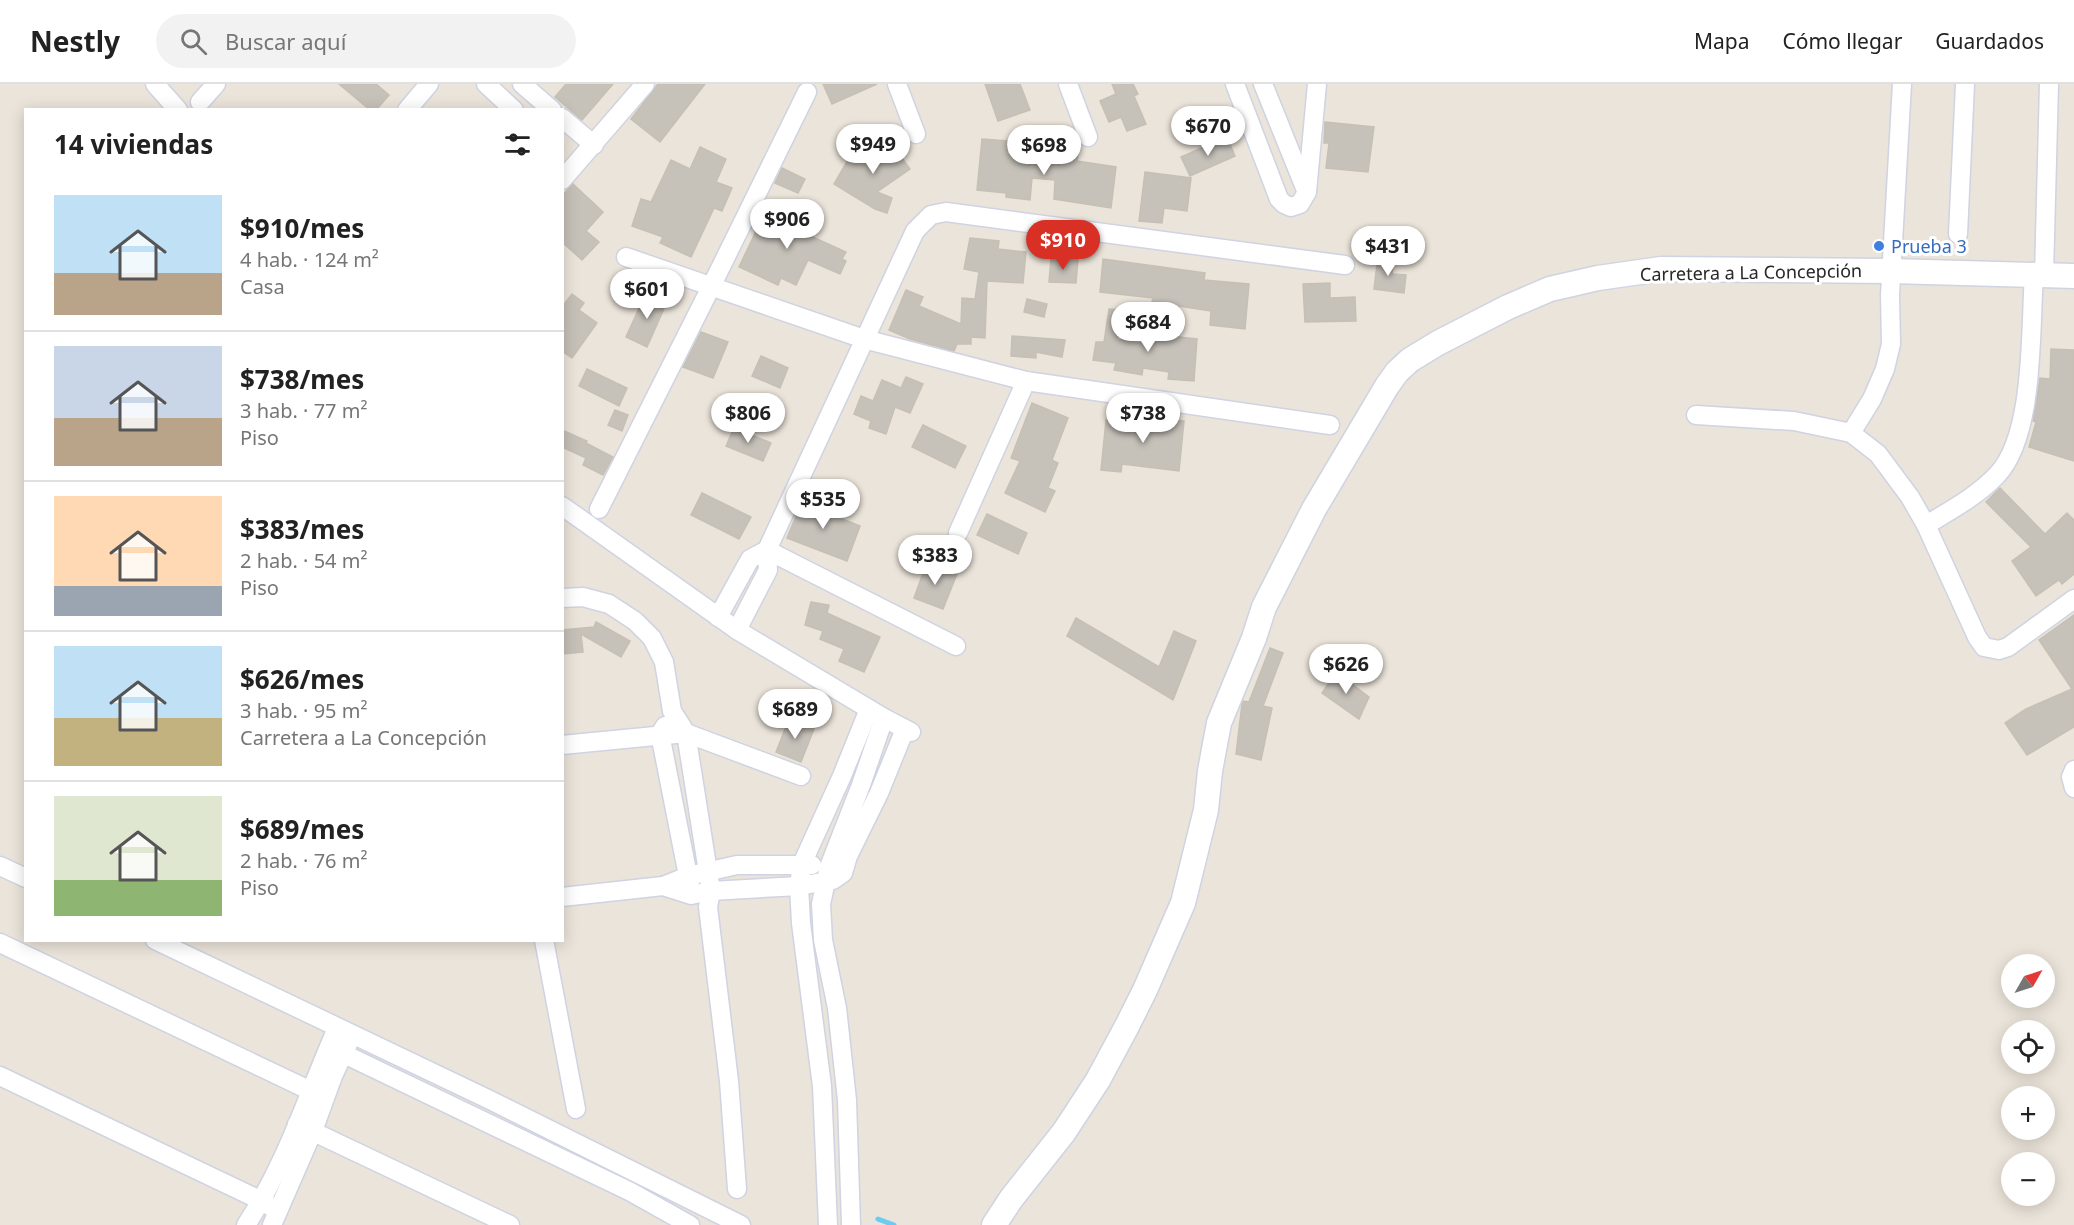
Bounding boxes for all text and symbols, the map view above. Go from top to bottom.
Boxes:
search box [156,14,576,68]
text: Nestly [30,22,120,60]
icon: search [177,25,210,58]
text: Buscar aquí [225,26,346,56]
text: Mapa [1694,27,1749,55]
text: Cómo llegar [1782,27,1902,55]
text: Guardados [1935,27,2044,55]
pin: $670 [1172,106,1244,157]
text: $670 [1185,112,1231,139]
pin: $949 [837,124,909,175]
pin: $698 [1008,125,1080,176]
text: 14 viviendas [54,126,213,162]
icon: filters [501,128,534,161]
text: $949 [850,130,896,157]
text: $698 [1021,131,1067,158]
pin: $906 [751,199,823,250]
text: $906 [764,205,810,232]
text: $910/mes [240,210,364,246]
icon: home [102,219,174,291]
pin: $910 [1027,220,1099,271]
text: $910 [1040,226,1086,253]
pin: $431 [1352,226,1424,277]
text: $431 [1365,232,1411,259]
place label: Prueba 3 [1891,234,1967,258]
marker: Prueba 3 [1872,239,1886,253]
text: 4 hab. · 124 m² [240,246,379,273]
street label: Carretera a La Concepción [1640,258,1862,286]
pin: $601 [611,269,683,320]
text: Casa [240,273,285,300]
text: $601 [624,275,670,302]
pin: $684 [1112,302,1184,353]
text: $684 [1125,308,1171,335]
text: $738/mes [240,361,364,397]
icon: home [102,370,174,442]
pin: $806 [712,393,784,444]
pin: $738 [1107,393,1179,444]
text: 3 hab. · 77 m² [240,397,367,424]
text: $806 [725,399,771,426]
text: $738 [1120,399,1166,426]
text: Piso [240,424,279,451]
pin: $535 [787,479,859,530]
text: $535 [800,485,846,512]
text: $383/mes [240,511,364,547]
icon: home [102,520,174,592]
pin: $383 [899,535,971,586]
text: $383 [912,541,958,568]
text: 2 hab. · 54 m² [240,547,367,574]
text: Piso [240,574,279,601]
pin: $626 [1310,644,1382,695]
text: $626 [1323,650,1369,677]
text: $626/mes [240,661,364,697]
icon: home [102,670,174,742]
pin: $689 [759,689,831,740]
text: $689 [772,695,818,722]
text: 3 hab. · 95 m² [240,697,367,724]
text: Carretera a La Concepción [240,724,487,751]
text: $689/mes [240,811,364,847]
icon: home [102,820,174,892]
text: 2 hab. · 76 m² [240,847,367,874]
text: Piso [240,874,279,901]
north arrow [2001,954,2055,1008]
map controls [2001,954,2055,1206]
button: locate [2001,1020,2055,1074]
button: + [2001,1086,2055,1140]
button: − [2001,1152,2055,1206]

